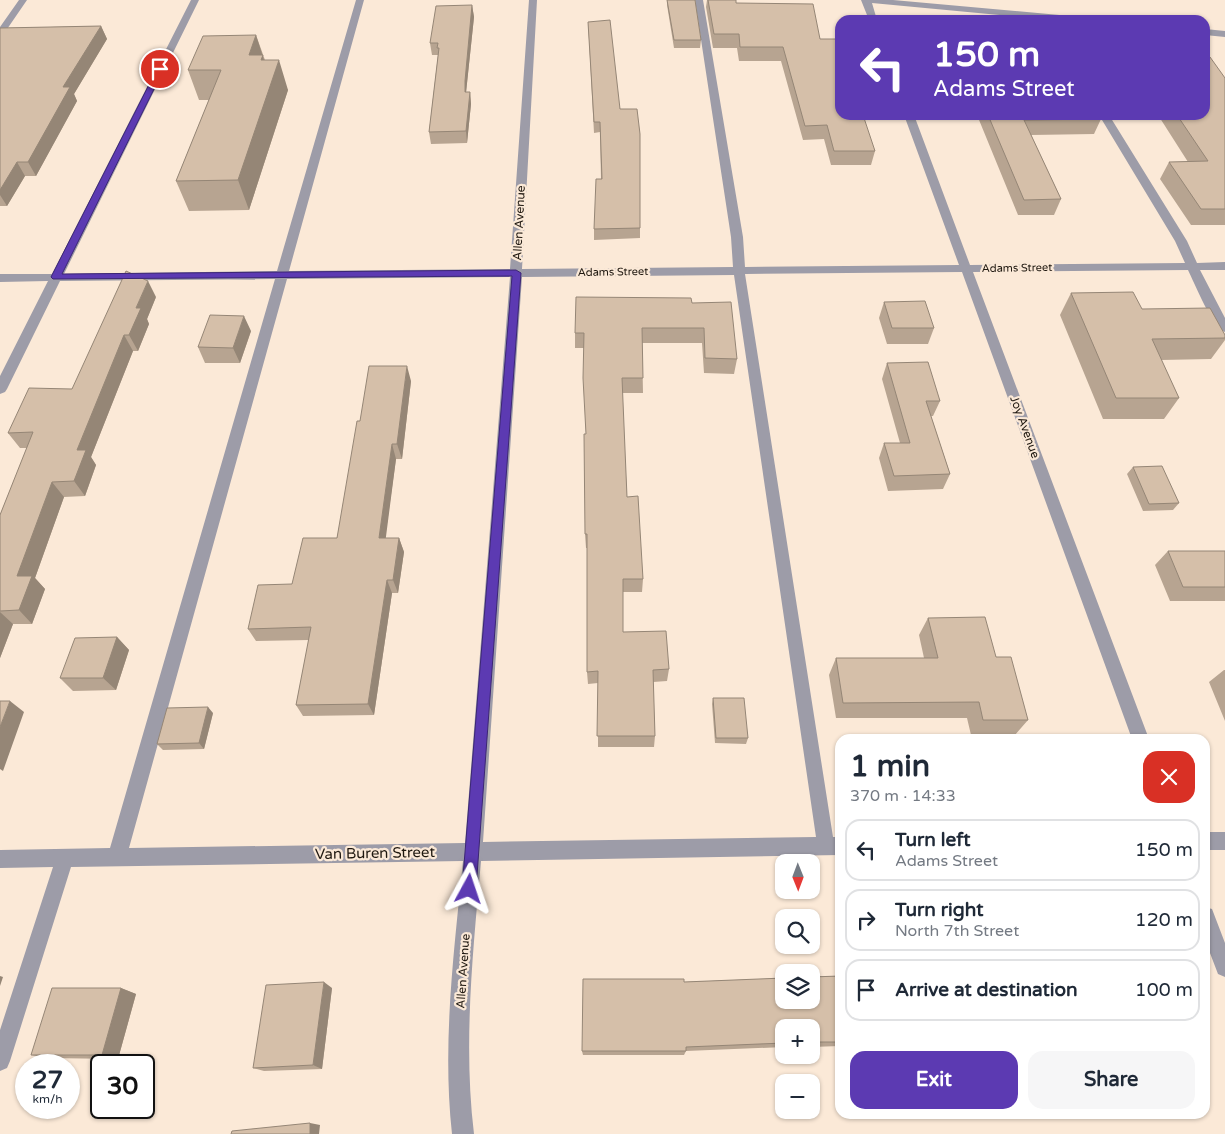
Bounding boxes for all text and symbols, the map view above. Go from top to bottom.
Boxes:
text: 150 m [933,34,1040,76]
icon: left [850,35,915,100]
pin [139,48,181,90]
icon: arrive [146,55,174,83]
text: Adams Street [933,76,1075,102]
street label: Allen Avenue [510,185,528,261]
street label: Adams Street [981,261,1053,275]
street label: Adams Street [577,265,649,279]
street label: Joy Avenue [1007,394,1043,460]
text: 1 min [850,748,930,785]
button: close [1143,751,1195,803]
text: 370 m · 14:33 [850,786,956,806]
text: Turn left [895,829,971,851]
icon: left [852,836,880,864]
text: 150 m [1135,839,1193,861]
street label: Van Buren Street [315,843,436,863]
text: Adams Street [895,851,998,871]
north arrow [775,854,820,899]
map controls [775,854,820,1119]
position arrow [442,862,494,914]
text: Turn right [895,899,983,921]
icon: right [852,906,880,934]
button: search [775,909,820,954]
text: 120 m [1135,909,1193,931]
text: North 7th Street [895,921,1019,941]
street label: Allen Avenue [453,933,473,1009]
button: layers [775,964,820,1009]
icon: arrive [852,976,880,1004]
text: Arrive at destination [895,979,1078,1001]
text: 100 m [1135,979,1193,1001]
button: + [775,1019,820,1064]
button: Exit [850,1051,1018,1109]
button: Share [1028,1051,1195,1109]
speed limit sign: 30 [90,1054,155,1119]
text: 27 [32,1065,63,1095]
button: − [775,1074,820,1119]
text: km/h [32,1092,63,1106]

